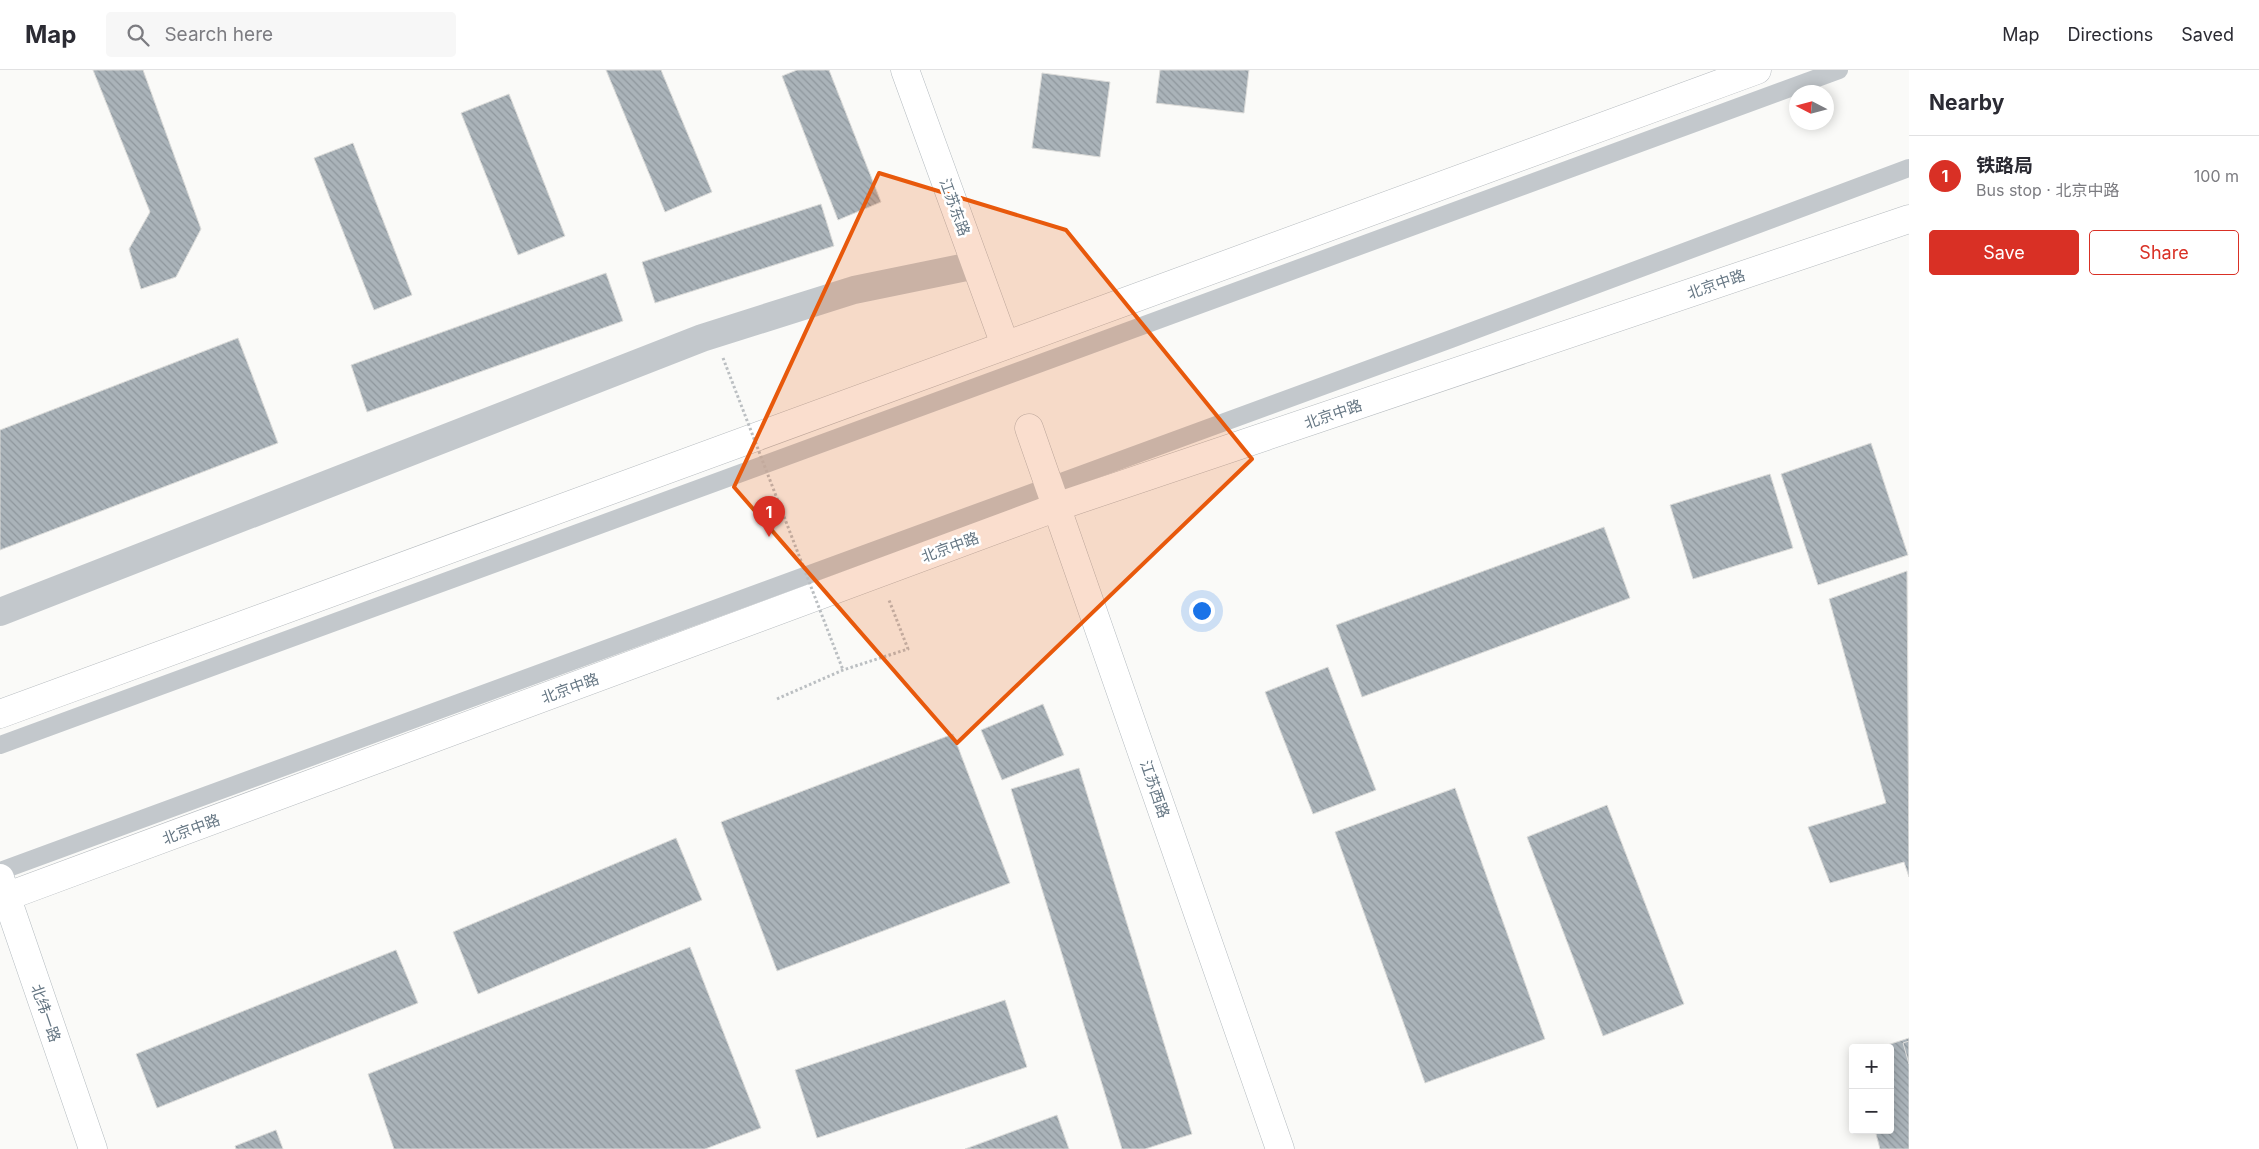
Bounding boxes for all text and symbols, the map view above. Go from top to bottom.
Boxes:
search box [106,12,456,57]
text: Map [25,20,76,49]
icon: search [124,21,152,49]
text: Search here [164,23,273,46]
text: Map [2002,24,2040,45]
text: Directions [2068,24,2153,45]
text: Saved [2181,24,2234,45]
north arrow [1789,85,1834,130]
text: Nearby [1929,90,2004,115]
text: 铁路局 [1976,154,2033,177]
text: 1 [1942,166,1948,186]
text: 100 m [2194,166,2239,186]
street label: 江苏东路 [936,176,974,238]
text: Bus stop · 北京中路 [1976,180,2119,200]
button: Save [1929,230,2079,275]
button: Share [2089,230,2239,275]
street label: 北京中路 [1685,265,1747,303]
street label: 北京中路 [1302,395,1364,433]
pin: 1 [753,496,785,537]
street label: 北京中路 [919,528,981,566]
your location [1189,598,1215,624]
street label: 北京中路 [539,669,601,707]
street label: 江苏西路 [1136,758,1174,820]
street label: 北京中路 [160,810,222,848]
street label: 北纬一路 [27,982,65,1044]
map controls [1849,1044,1894,1134]
button: + [1849,1044,1894,1089]
button: − [1849,1089,1894,1134]

